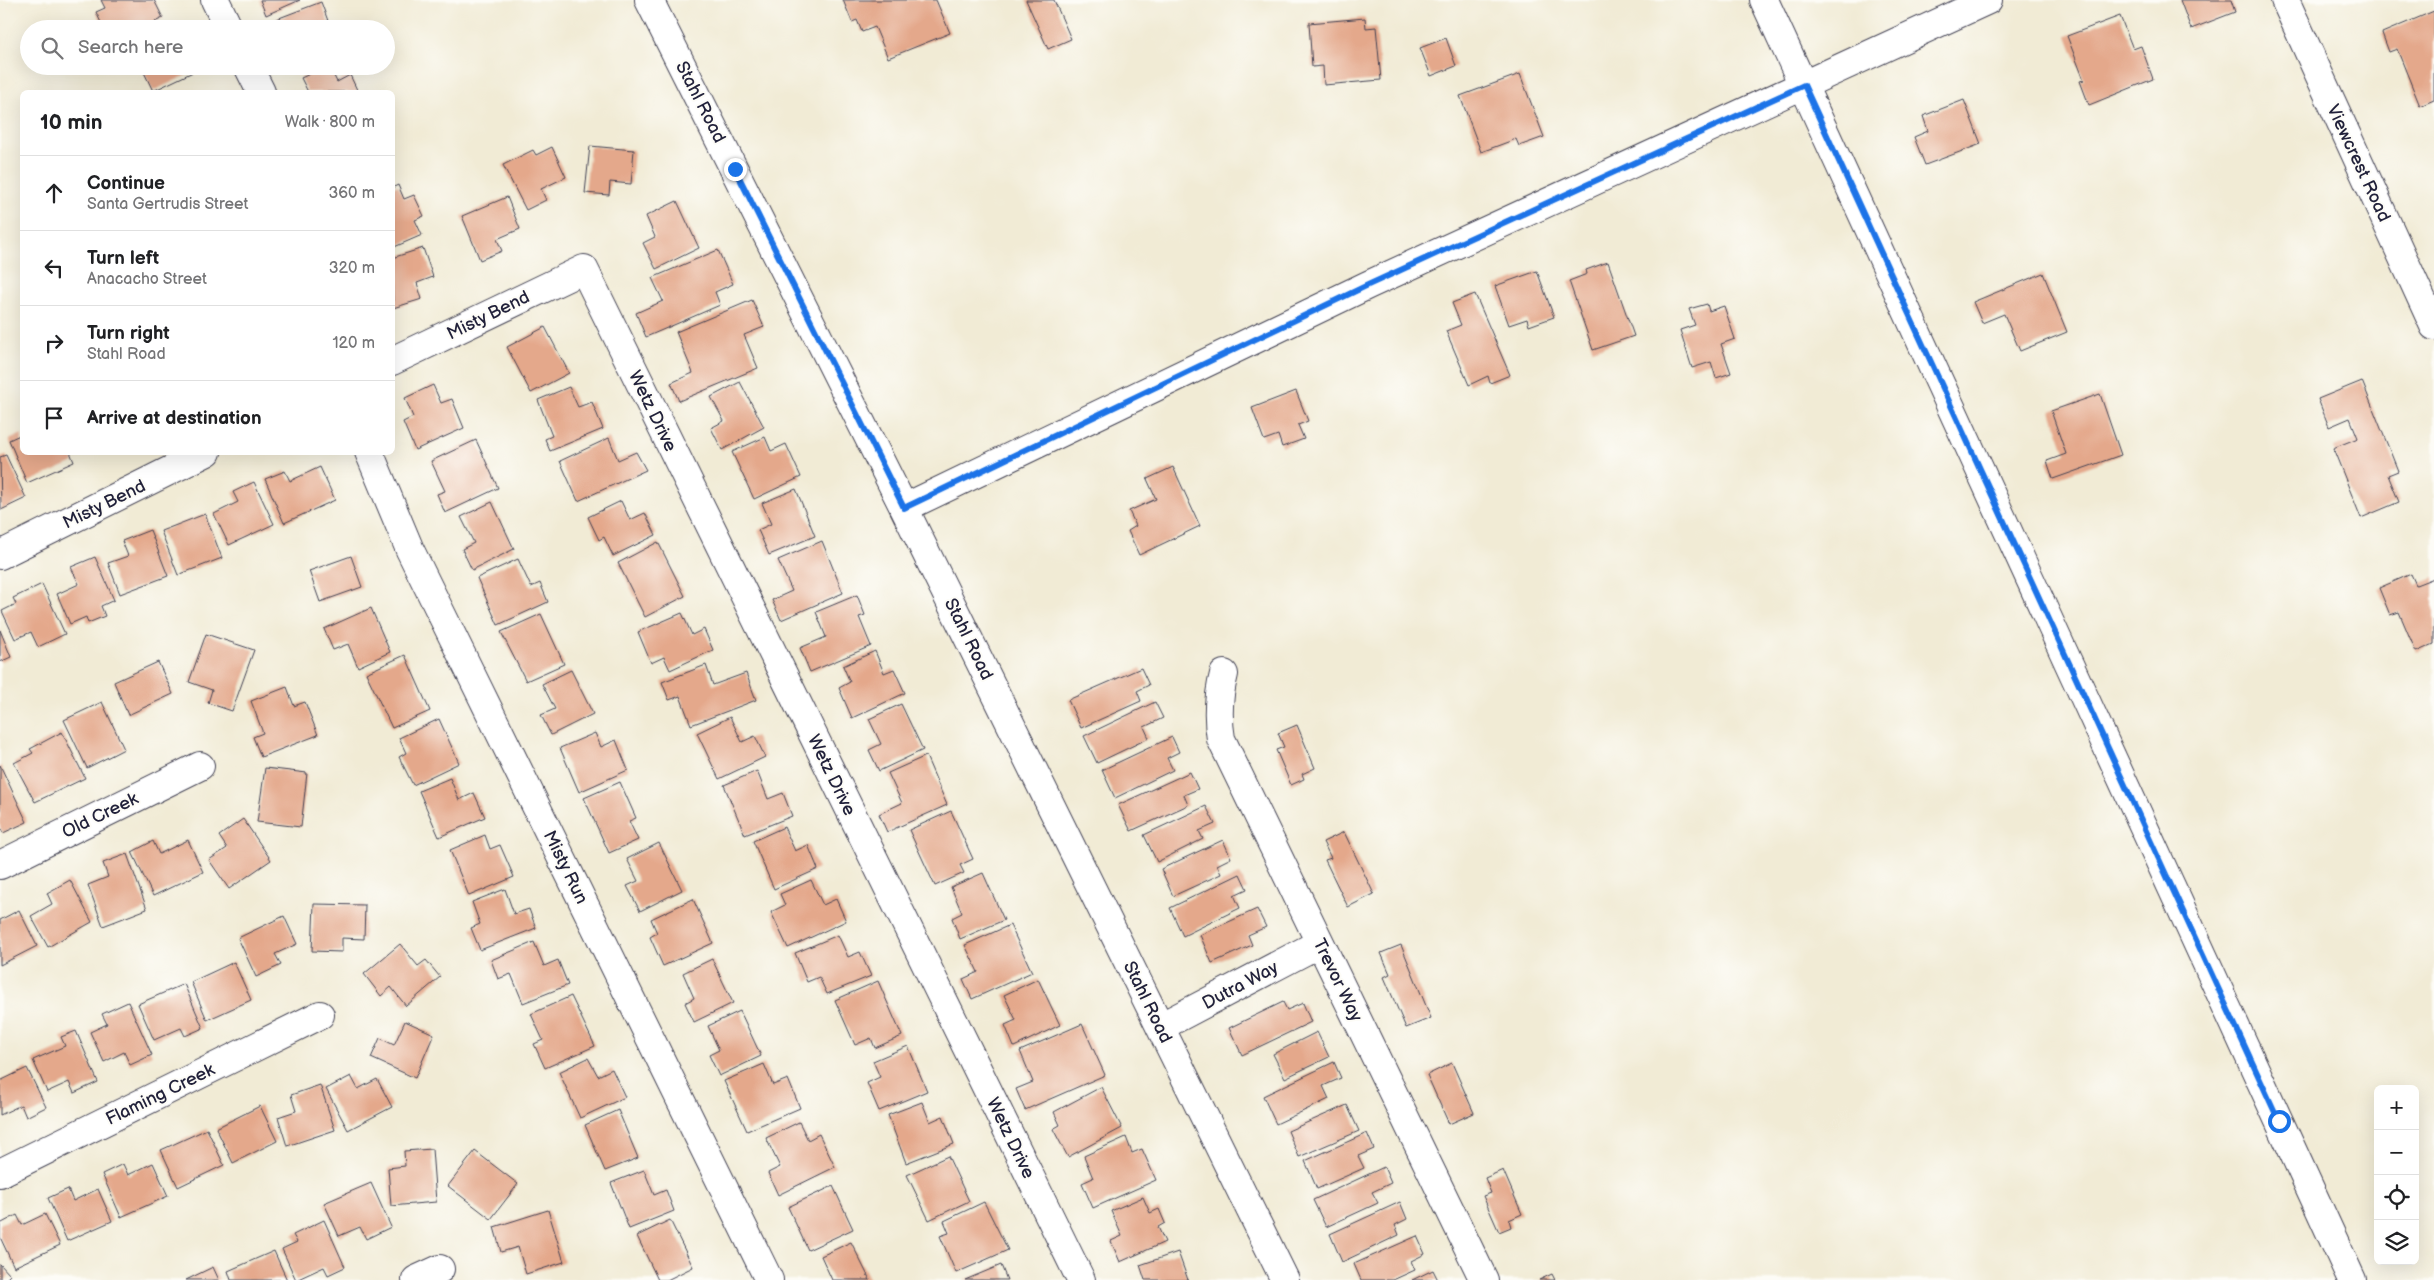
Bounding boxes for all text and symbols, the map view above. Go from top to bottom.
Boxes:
search box [20,20,395,75]
icon: search [38,34,66,62]
text: Search here [78,36,183,59]
street label: Stahl Road [671,58,730,146]
street label: Viewcrest Road [2322,101,2395,225]
text: 10 min [40,110,102,135]
text: Walk · 800 m [285,113,375,132]
route end [724,158,747,181]
text: Continue [87,172,165,195]
icon: ahead [40,179,68,207]
text: 360 m [328,184,375,203]
text: Santa Gertrudis Street [87,195,248,214]
text: Turn left [87,247,159,270]
icon: left [40,254,68,282]
text: 320 m [329,259,375,278]
text: Anacacho Street [87,270,207,289]
street label: Misty Bend [443,286,533,345]
text: Turn right [87,322,170,345]
icon: right [40,329,68,357]
text: 120 m [332,334,375,353]
text: Stahl Road [87,345,166,364]
street label: Wetz Drive [624,367,681,455]
icon: arrive [40,404,68,432]
text: Arrive at destination [87,407,262,430]
street label: Misty Bend [59,475,149,534]
street label: Stahl Road [940,595,997,684]
street label: Wetz Drive [803,731,860,819]
street label: Old Creek [59,788,142,843]
street label: Misty Run [539,827,592,907]
street label: Trevor Way [1308,935,1367,1026]
street label: Dutra Way [1199,956,1283,1014]
street label: Stahl Road [1119,958,1176,1047]
street label: Flaming Creek [102,1059,218,1130]
map controls [2374,1085,2419,1265]
button: + [2374,1085,2419,1130]
street label: Wetz Drive [982,1094,1039,1182]
route start [2268,1110,2291,1133]
button: − [2374,1130,2419,1175]
button: locate [2374,1175,2419,1220]
button: layers [2374,1220,2419,1265]

